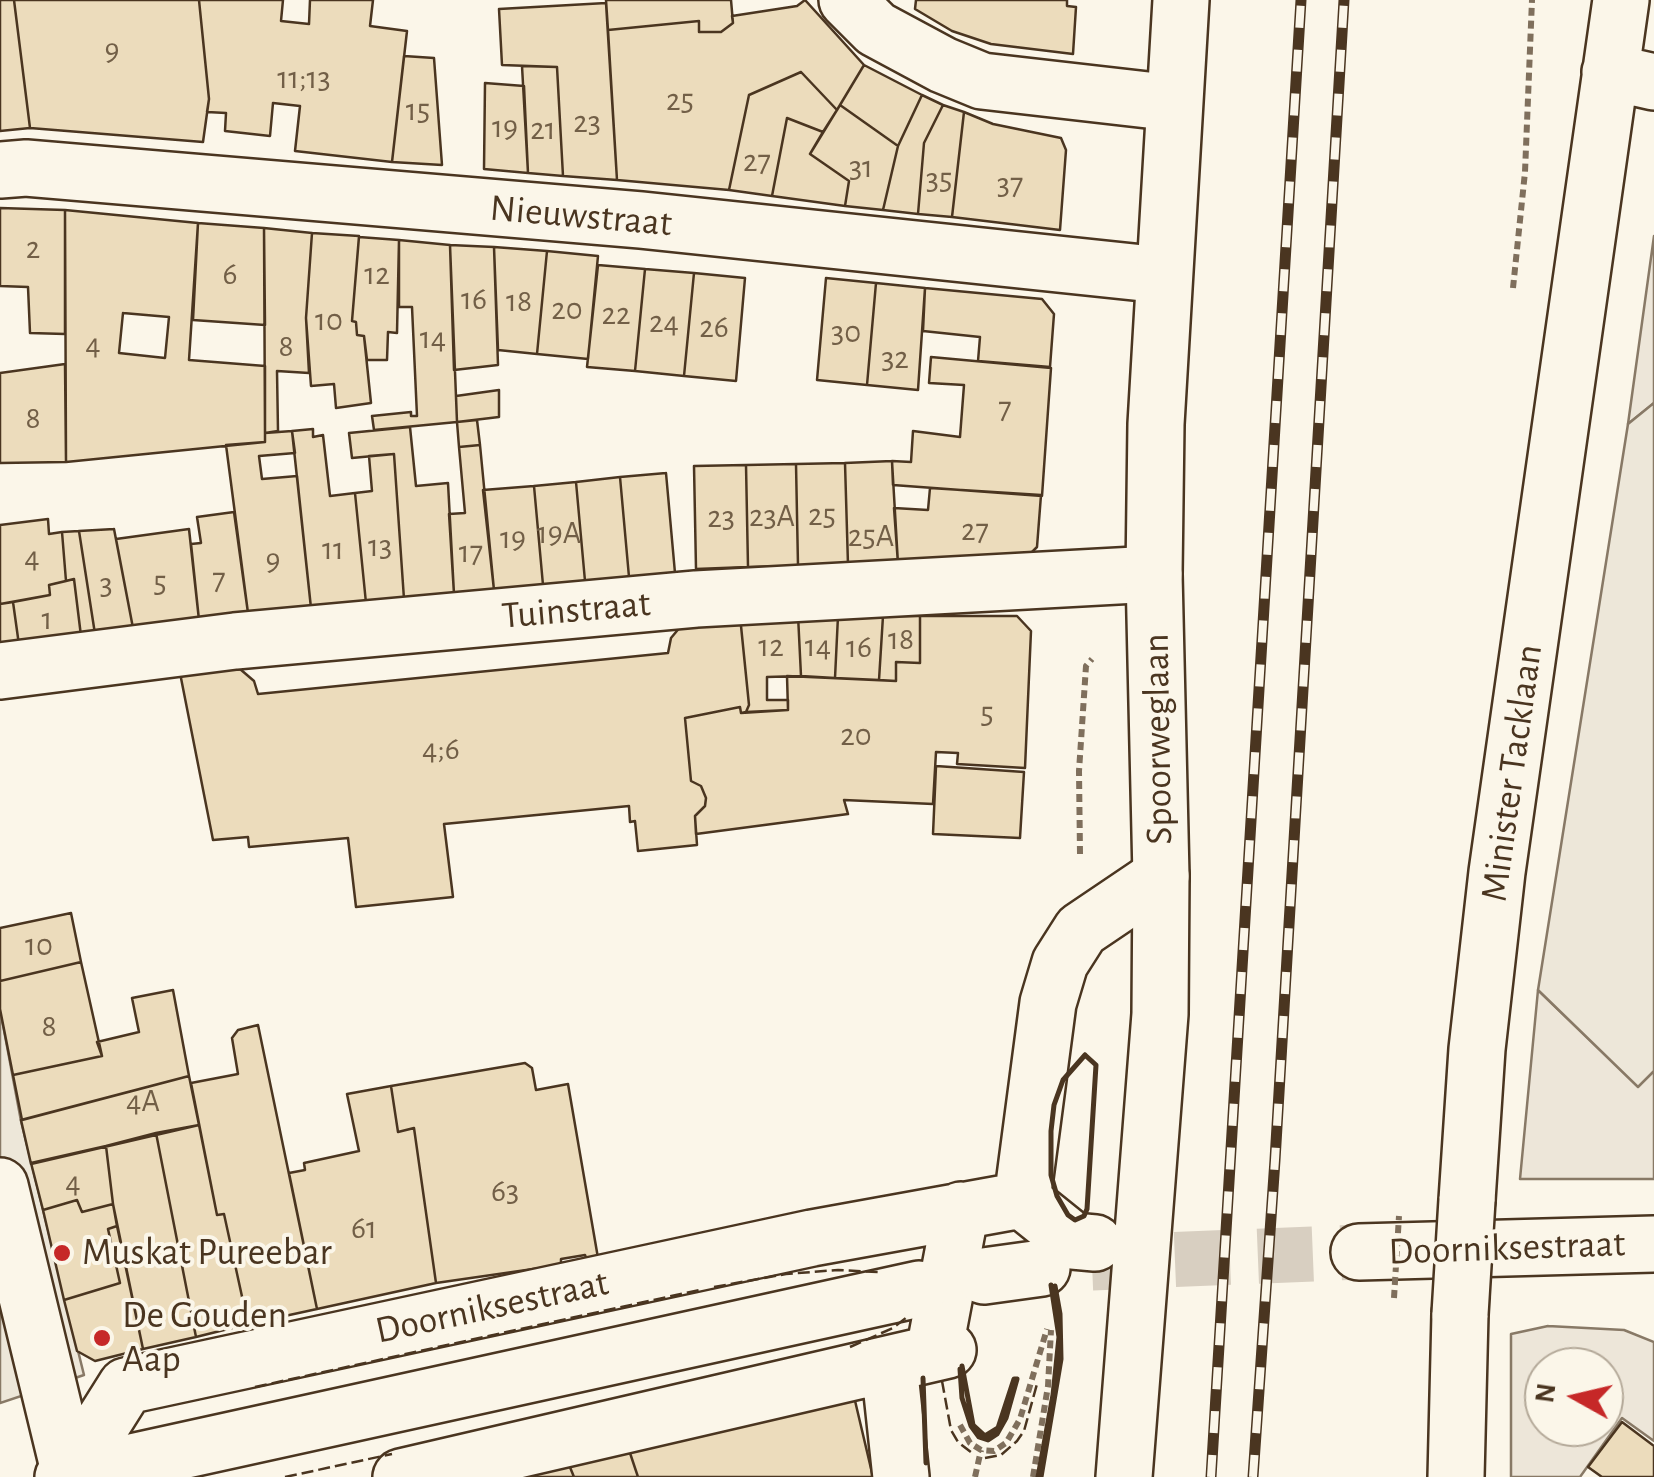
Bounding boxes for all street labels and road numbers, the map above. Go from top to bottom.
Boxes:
street label: Nieuwstraat [488,185,674,247]
street label: Tuinstraat [500,581,652,639]
street label: Spoorweglaan [1133,633,1183,845]
street label: Minister Tacklaan [1471,642,1553,904]
street label: Doorniksestraat [1388,1221,1626,1275]
street label: Doorniksestraat [371,1260,613,1354]

